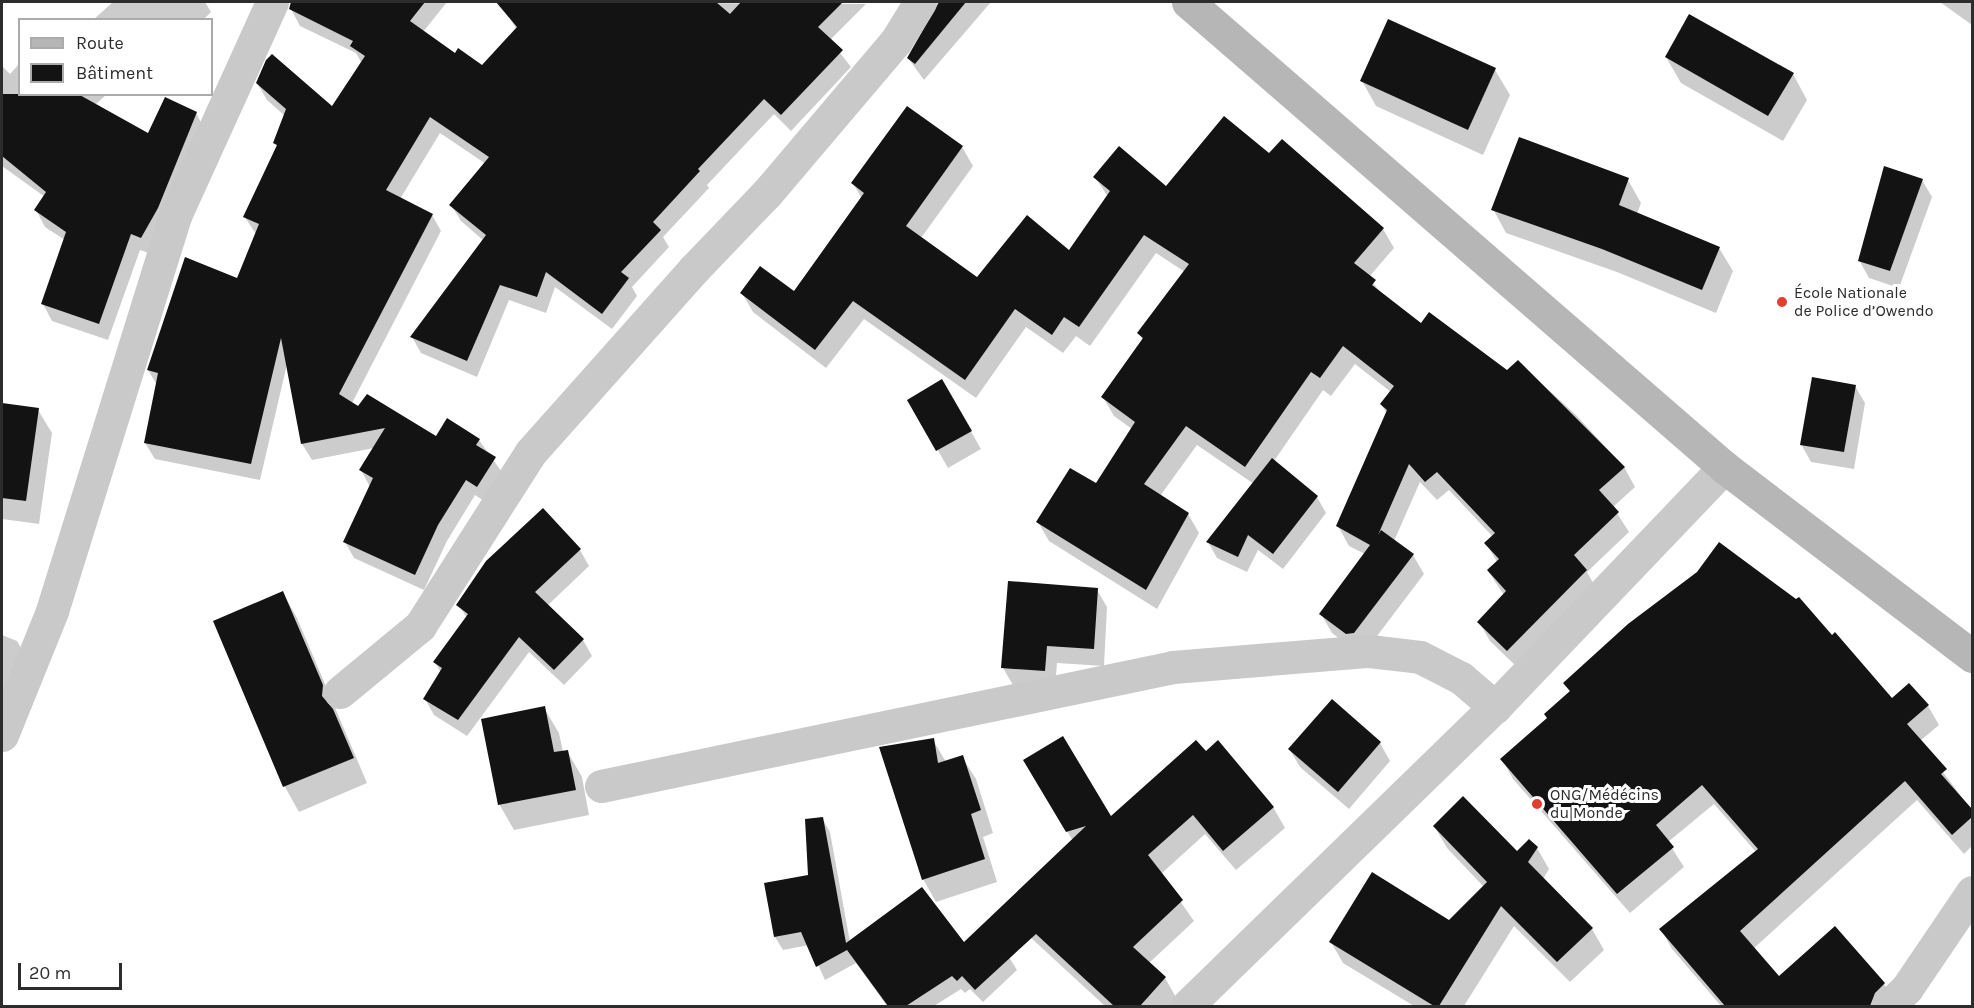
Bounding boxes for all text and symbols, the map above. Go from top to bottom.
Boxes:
legend [18,18,213,96]
text: Route [76,32,124,54]
text: Bâtiment [76,62,153,84]
place label: École Nationale de Police d’Owendo [1794,283,1934,321]
marker: École Nationale de Police d’Owendo [1775,295,1789,309]
place label: ONG/Médécins du Monde [1550,785,1659,823]
marker: ONG/Médécins du Monde [1528,795,1546,813]
scale bar [21,951,124,989]
text: 20 m [29,962,71,984]

